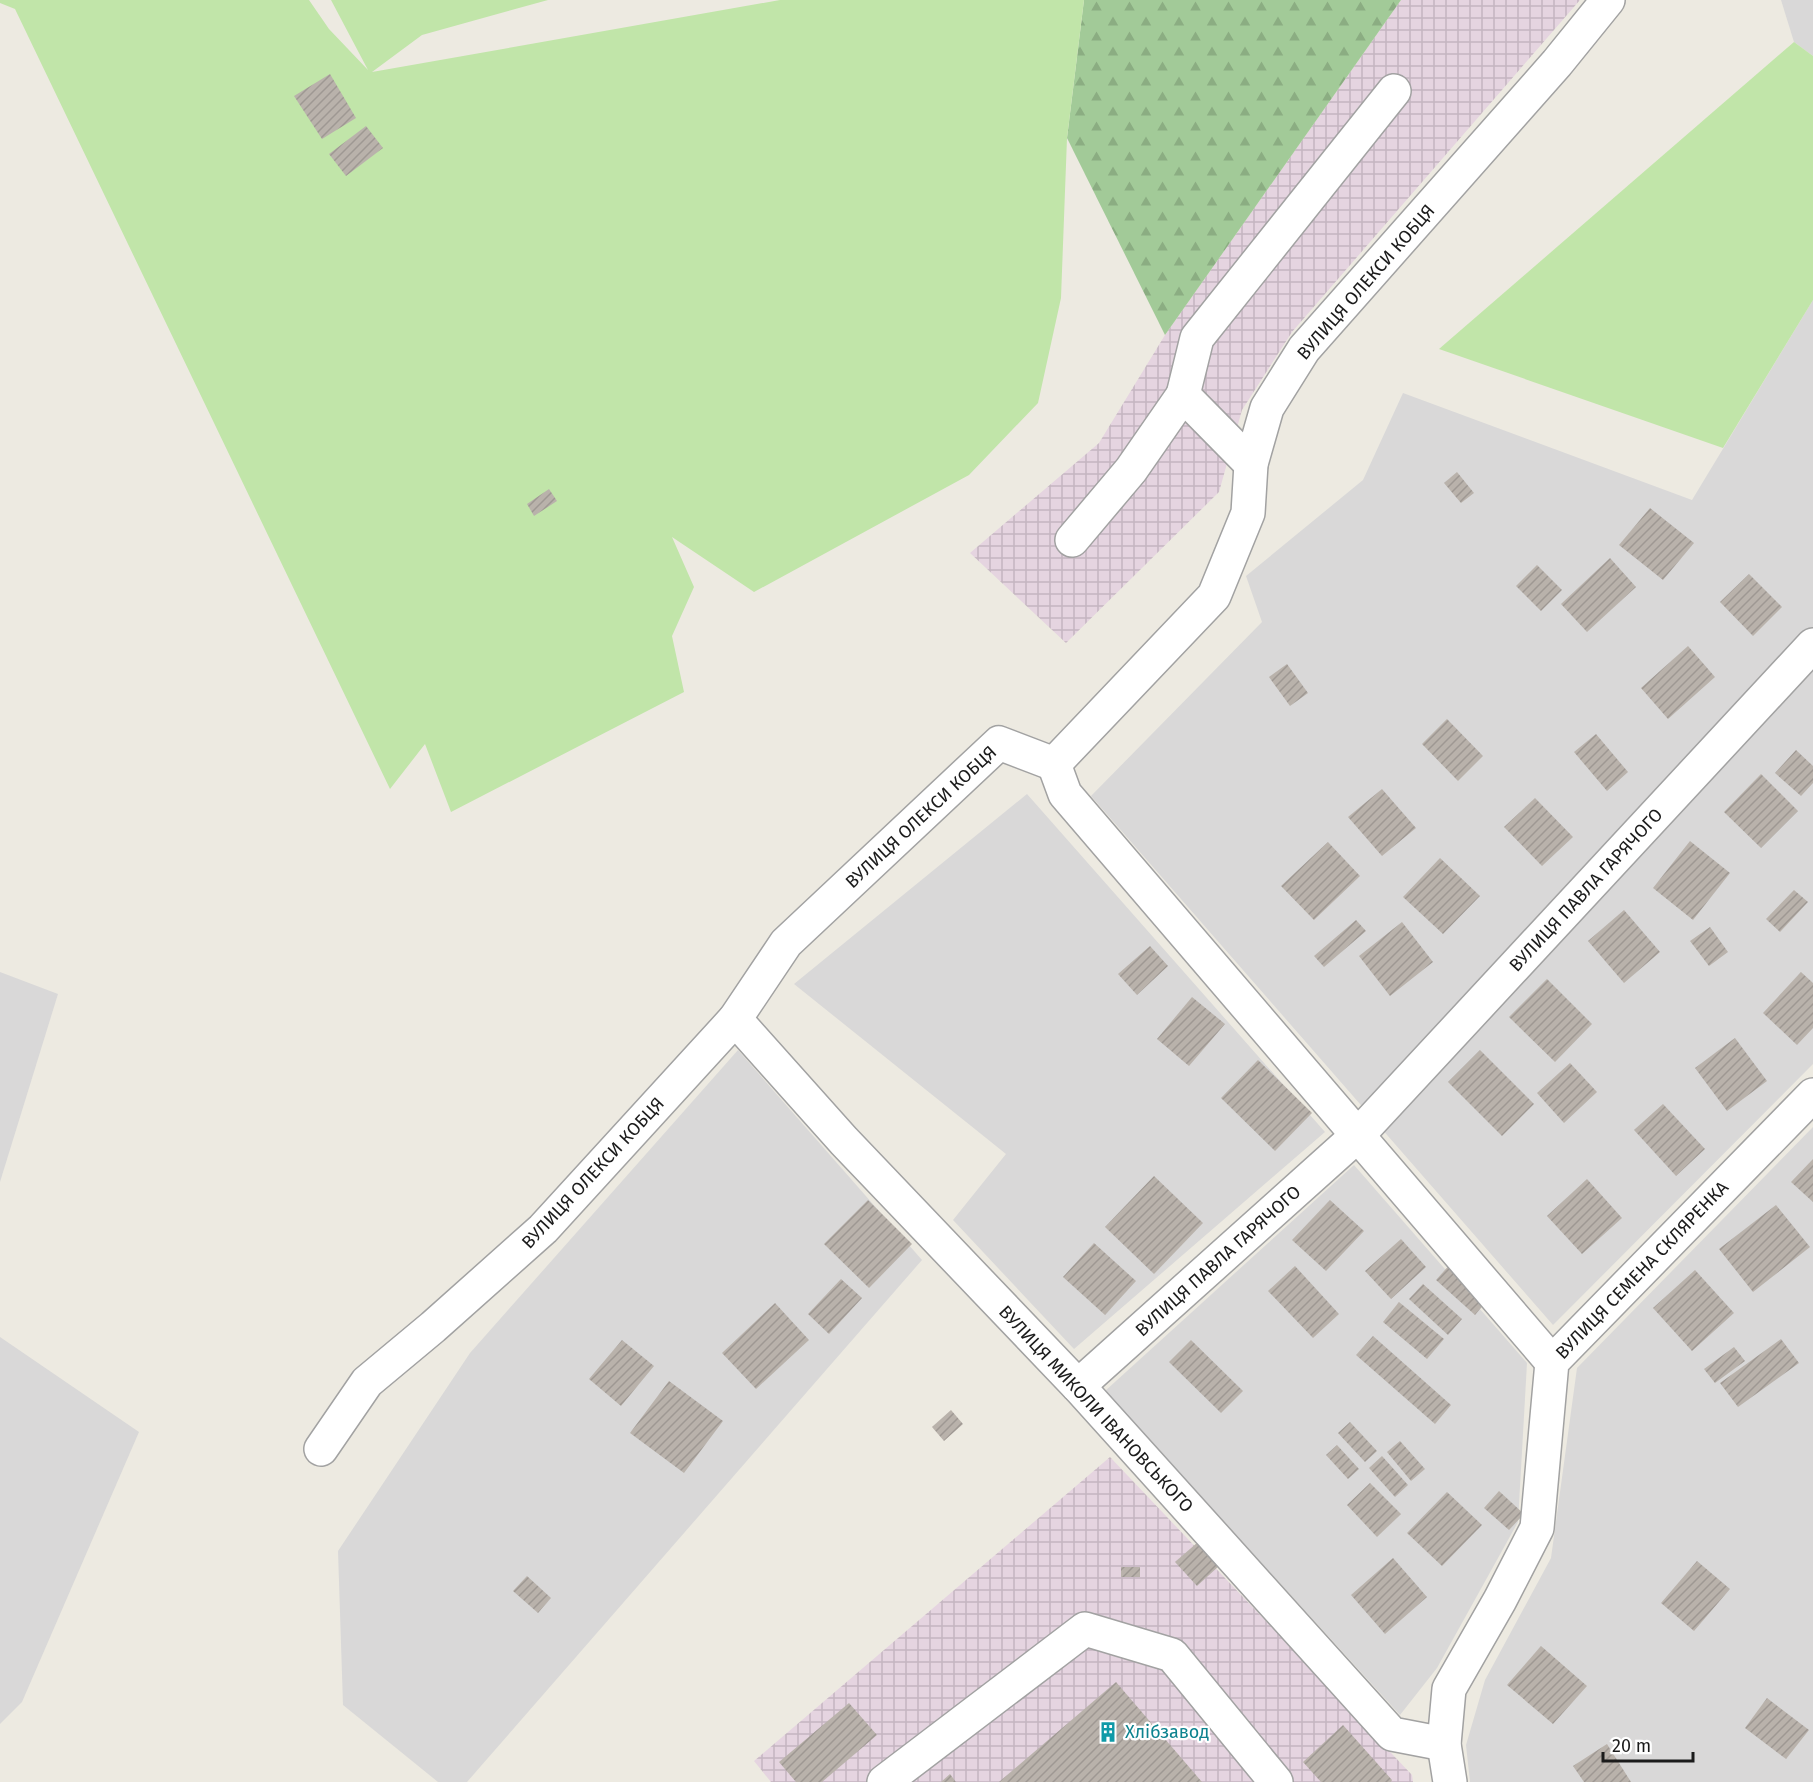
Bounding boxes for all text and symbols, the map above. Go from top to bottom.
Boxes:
street label: ВУЛИЦЯ ОЛЕКСИ КОБЦЯ [1292,200,1440,364]
street label: ВУЛИЦЯ ОЛЕКСИ КОБЦЯ [841,741,1001,893]
street label: ВУЛИЦЯ ПАВЛА ГАРЯЧОГО [1505,804,1667,976]
street label: ВУЛИЦЯ ОЛЕКСИ КОБЦЯ [517,1093,669,1253]
street label: ВУЛИЦЯ СЕМЕНА СКЛЯРЕНКА [1551,1176,1733,1364]
street label: ВУЛИЦЯ ПАВЛА ГАРЯЧОГО [1131,1181,1305,1341]
street label: ВУЛИЦЯ МИКОЛИ ІВАНОВСЬКОГО [994,1301,1198,1517]
building icon: Хлібзавод [1096,1720,1120,1744]
place label: Хлібзавод [1125,1721,1209,1743]
scale bar [1603,1725,1693,1763]
text: 20 m [1612,1735,1651,1757]

